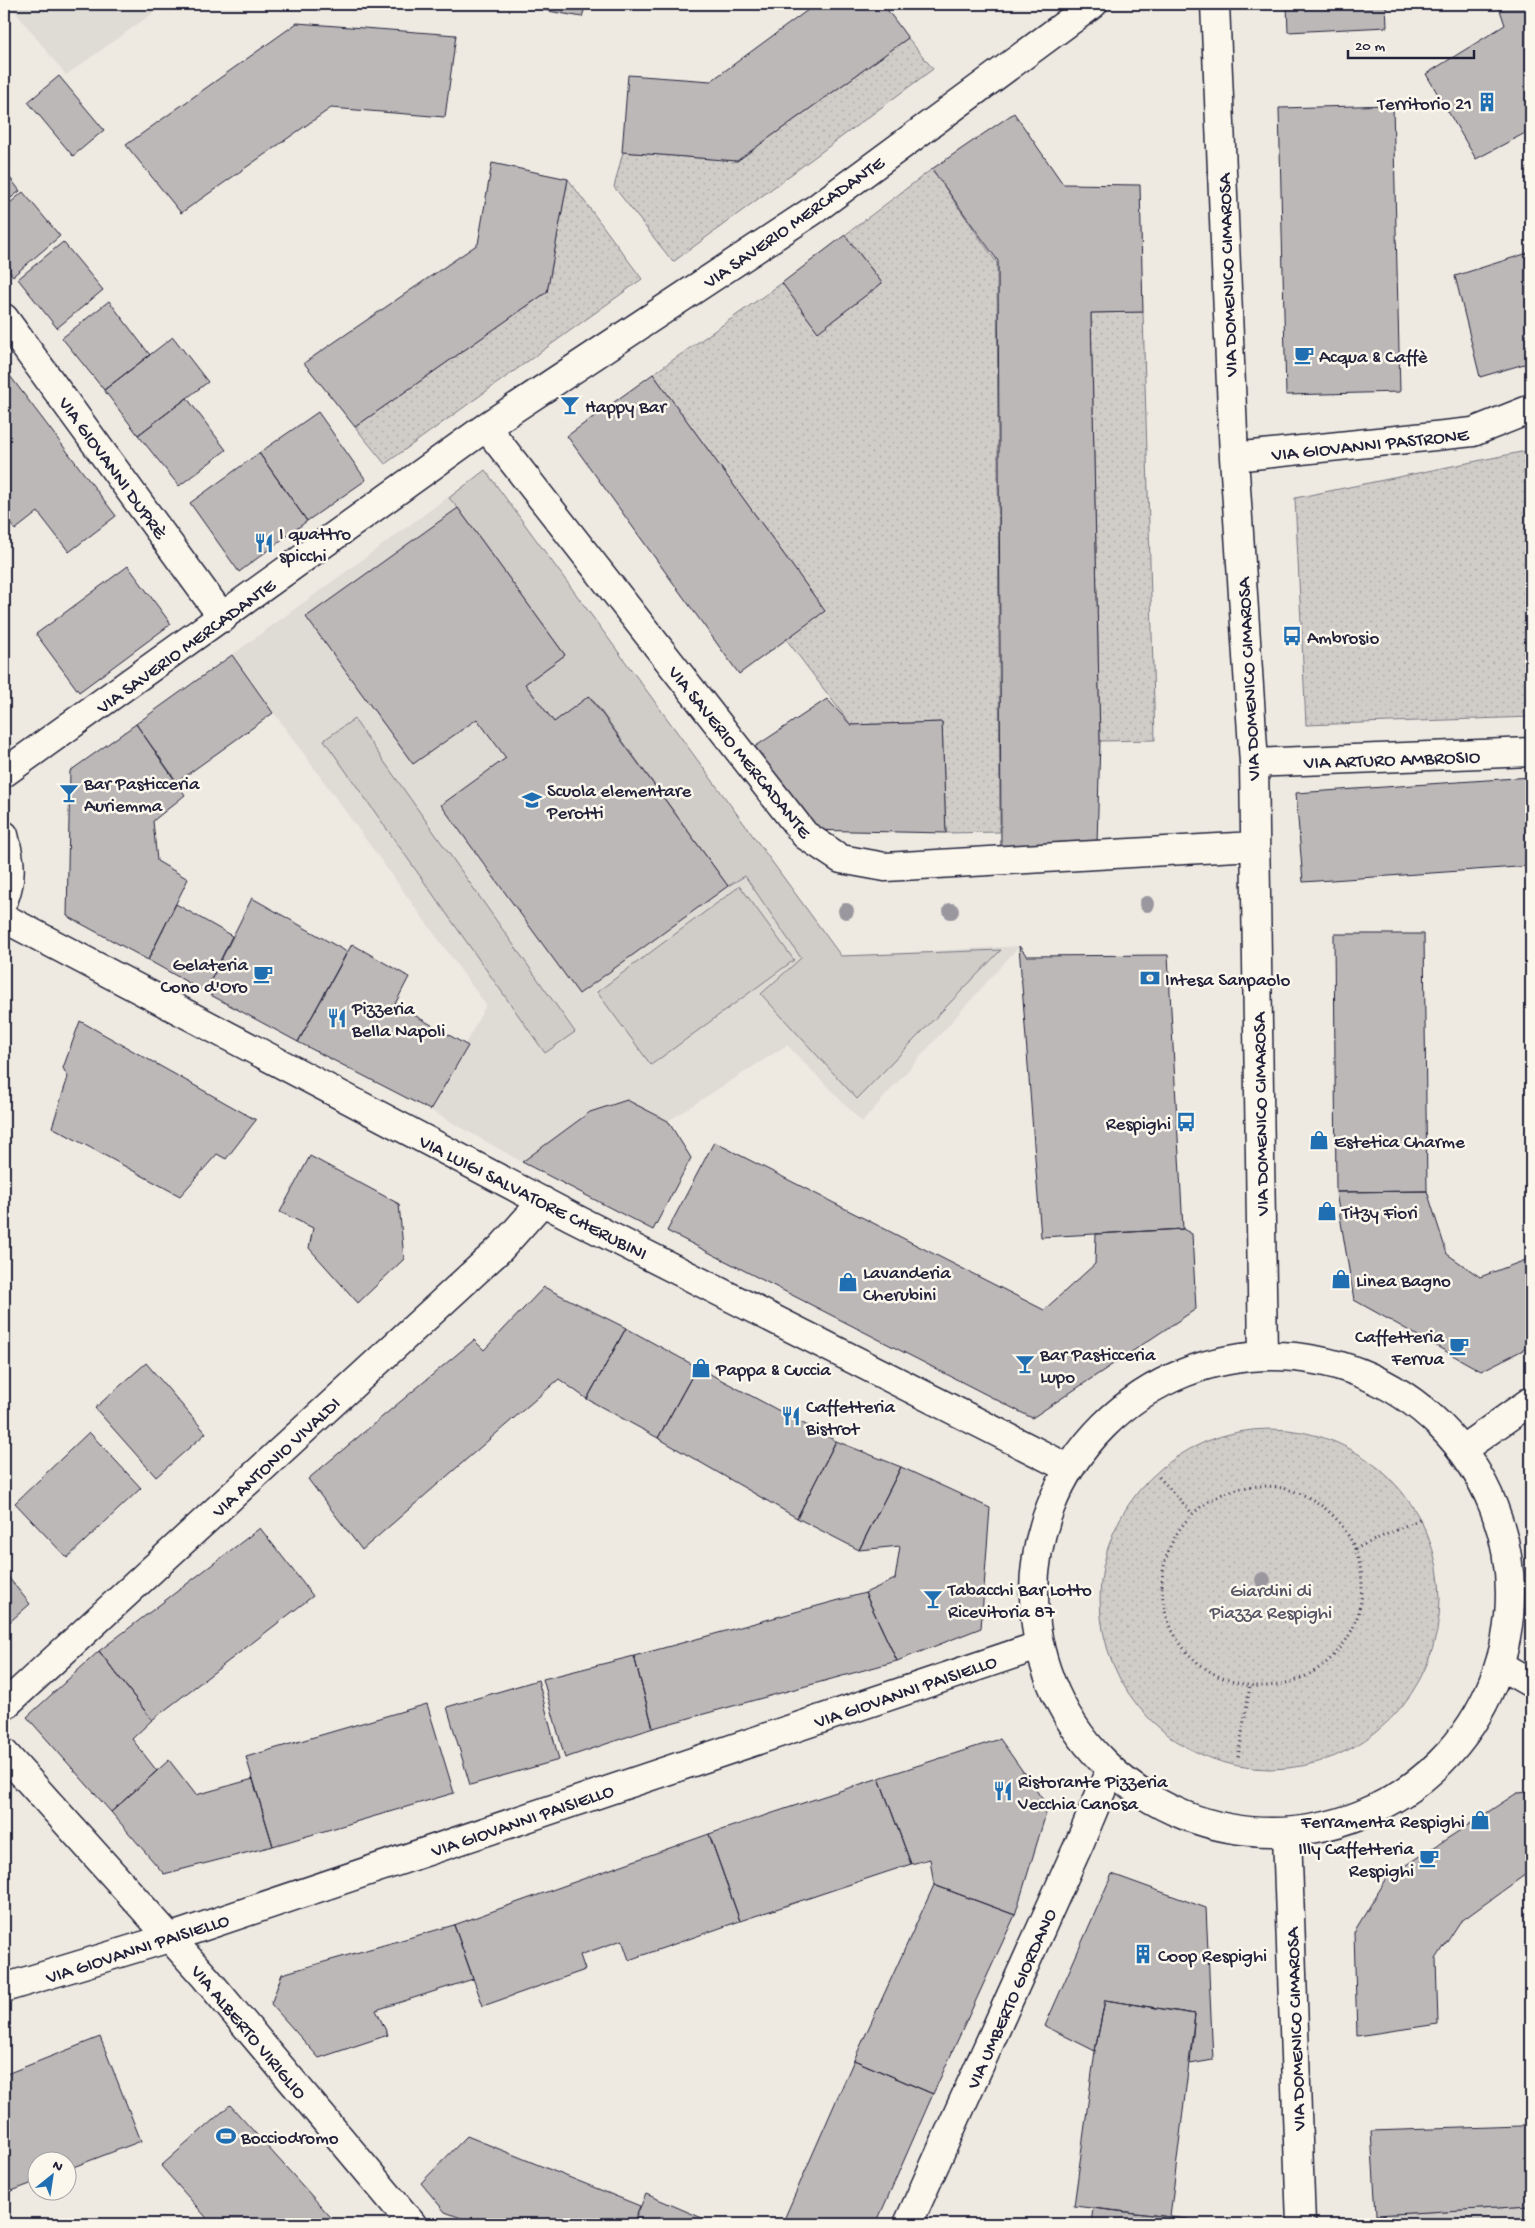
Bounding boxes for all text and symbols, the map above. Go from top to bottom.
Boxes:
scale bar [1348,28,1474,60]
text: 20 m [1355,38,1385,56]
building icon: Territorio 21 [1476,91,1498,113]
place label: Territorio 21 [1377,94,1472,117]
street label: VIA SAVERIO MERCADANTE [699,152,891,296]
street label: VIA DOMENICO CIMAROSA [1214,171,1245,378]
cafe icon: Acqua & Caffè [1293,344,1315,366]
place label: Acqua & Caffè [1319,347,1428,370]
street label: VIA GIOVANNI DUPRÈ [51,393,171,546]
bar icon: Happy Bar [559,394,581,416]
place label: Happy Bar [585,397,668,420]
street label: VIA GIOVANNI PASTRONE [1270,425,1471,468]
place label: I quattro spicchi [279,524,351,569]
restaurant icon: I quattro spicchi [253,532,275,554]
street label: VIA SAVERIO MERCADANTE [92,575,282,721]
street label: VIA DOMENICO CIMAROSA [1234,575,1267,782]
bus stop icon: Ambrosio [1281,625,1303,647]
place label: Ambrosio [1307,628,1379,651]
street label: VIA SAVERIO MERCADANTE [661,662,816,845]
street label: VIA ARTURO AMBROSIO [1303,747,1481,776]
place label: Bar Pasticceria Auriemma [83,774,201,819]
place label: Scuola elementare Perotti [546,781,691,826]
bar icon: Bar Pasticceria Auriemma [58,782,80,804]
school or university icon: Scuola elementare Perotti [521,789,543,811]
place label: Gelateria Cono d'Oro [160,955,249,1000]
cafe icon: Gelateria Cono d'Oro [252,963,274,985]
bank icon: Intesa Sanpaolo [1139,967,1161,989]
place label: Intesa Sanpaolo [1165,970,1291,993]
place label: Pizzeria Bella Napoli [351,999,445,1044]
restaurant icon: Pizzeria Bella Napoli [326,1007,348,1029]
street label: VIA DOMENICO CIMAROSA [1249,1010,1276,1217]
bus stop icon: Respighi [1175,1111,1197,1133]
place label: Respighi [1106,1114,1171,1137]
shop icon: Estetica Charme [1308,1129,1330,1151]
street label: VIA LUIGI SALVATORE CHERUBINI [413,1131,650,1267]
place label: Estetica Charme [1334,1132,1465,1155]
shop icon: Titzy Fiori [1316,1200,1338,1222]
place label: Titzy Fiori [1341,1203,1418,1226]
place label: Lavanderia Cherubini [863,1263,952,1308]
shop icon: Linea Bagno [1330,1268,1352,1290]
shop icon: Lavanderia Cherubini [837,1271,859,1293]
place label: Linea Bagno [1356,1271,1451,1294]
place label: Caffetteria Ferrua [1355,1327,1445,1372]
cafe icon: Caffetteria Ferrua [1448,1335,1470,1357]
place label: Bar Pasticceria Lupo [1039,1345,1157,1390]
bar icon: Bar Pasticceria Lupo [1014,1353,1036,1375]
shop icon: Pappa & Cuccia [690,1357,712,1379]
place label: Pappa & Cuccia [715,1360,832,1383]
street label: VIA ANTONIO VIVALDI [208,1393,346,1525]
place label: Caffetteria Bistrot [805,1397,896,1442]
restaurant icon: Caffetteria Bistrot [780,1405,802,1427]
place label: Tabacchi Bar Lotto Ricevitoria 87 [947,1580,1092,1625]
park label: Giardini di Piazza Respighi [1209,1581,1332,1626]
bar icon: Tabacchi Bar Lotto Ricevitoria 87 [922,1588,944,1610]
street label: VIA GIOVANNI PAISIELLO [811,1651,1001,1736]
place label: Ristorante Pizzeria Vecchia Canosa [1017,1772,1169,1817]
street label: VIA GIOVANNI PAISIELLO [428,1780,618,1865]
restaurant icon: Ristorante Pizzeria Vecchia Canosa [992,1780,1014,1802]
shop icon: Ferramenta Respighi [1469,1809,1491,1831]
place label: Ferramenta Respighi [1300,1812,1465,1835]
place label: Illy Caffetteria Respighi [1298,1839,1415,1884]
cafe icon: Illy Caffetteria Respighi [1418,1847,1440,1869]
street label: VIA UMBERTO GIORDANO [963,1905,1064,2094]
street label: VIA GIOVANNI PAISIELLO [43,1910,233,1991]
street label: VIA DOMENICO CIMAROSA [1282,1925,1313,2132]
building icon: Coop Respighi [1132,1943,1154,1965]
place label: Coop Respighi [1158,1946,1267,1969]
street label: VIA ALBERTO VIRIGLIO [184,1961,311,2106]
sports icon: Bocciodromo [215,2125,237,2147]
place label: Bocciodromo [240,2128,339,2151]
north arrow [28,2150,78,2200]
text: N [49,2157,65,2177]

